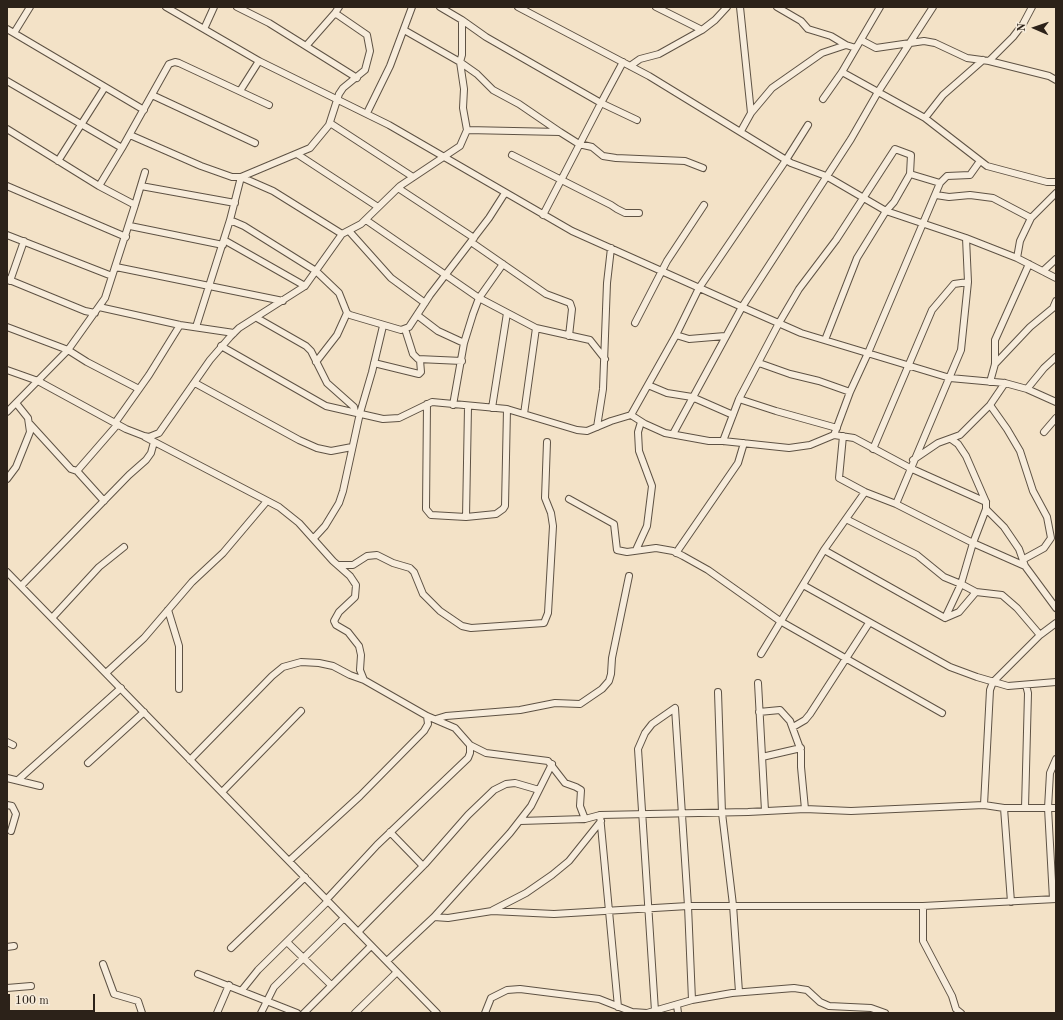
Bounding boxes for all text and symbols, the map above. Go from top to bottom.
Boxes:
north arrow [1015,8,1055,48]
text: N [1017,23,1028,32]
scale bar [10,986,97,1012]
text: 100 m [15,995,49,1007]

